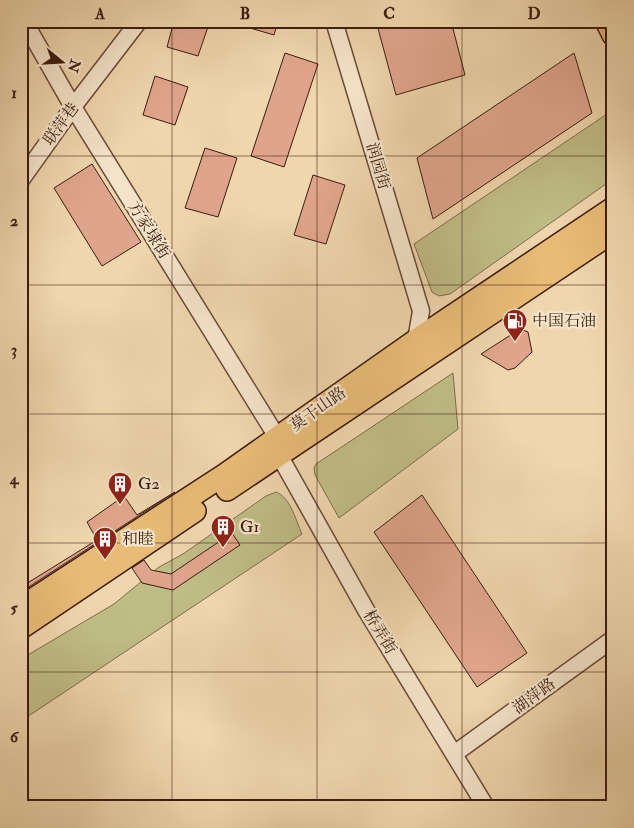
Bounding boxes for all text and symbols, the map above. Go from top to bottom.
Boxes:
text: A [94,4,106,24]
text: B [240,4,250,24]
text: C [383,4,395,24]
text: D [527,4,541,24]
north arrow [38,38,88,88]
text: N [64,56,84,75]
text: 1 [11,83,17,103]
street label: 联萍巷 [39,99,83,149]
street label: 润园街 [362,140,394,192]
street label: 方家埭街 [124,198,174,262]
text: 2 [10,211,18,231]
fuel station icon: 中国石油 [502,308,528,342]
place label: 中国石油 [532,311,596,331]
text: 3 [11,340,17,360]
street label: 莫干山路 [286,382,350,436]
text: 4 [9,469,20,489]
building icon: G2 [107,471,133,505]
place label: G2 [138,474,160,494]
building icon: G1 [210,514,236,548]
place label: G1 [240,517,259,537]
building icon: 和睦 [92,526,118,560]
place label: 和睦 [122,529,154,549]
text: 5 [10,598,18,618]
street label: 桥弄街 [359,606,401,658]
street label: 湖萍路 [509,674,559,718]
text: 6 [10,727,20,747]

